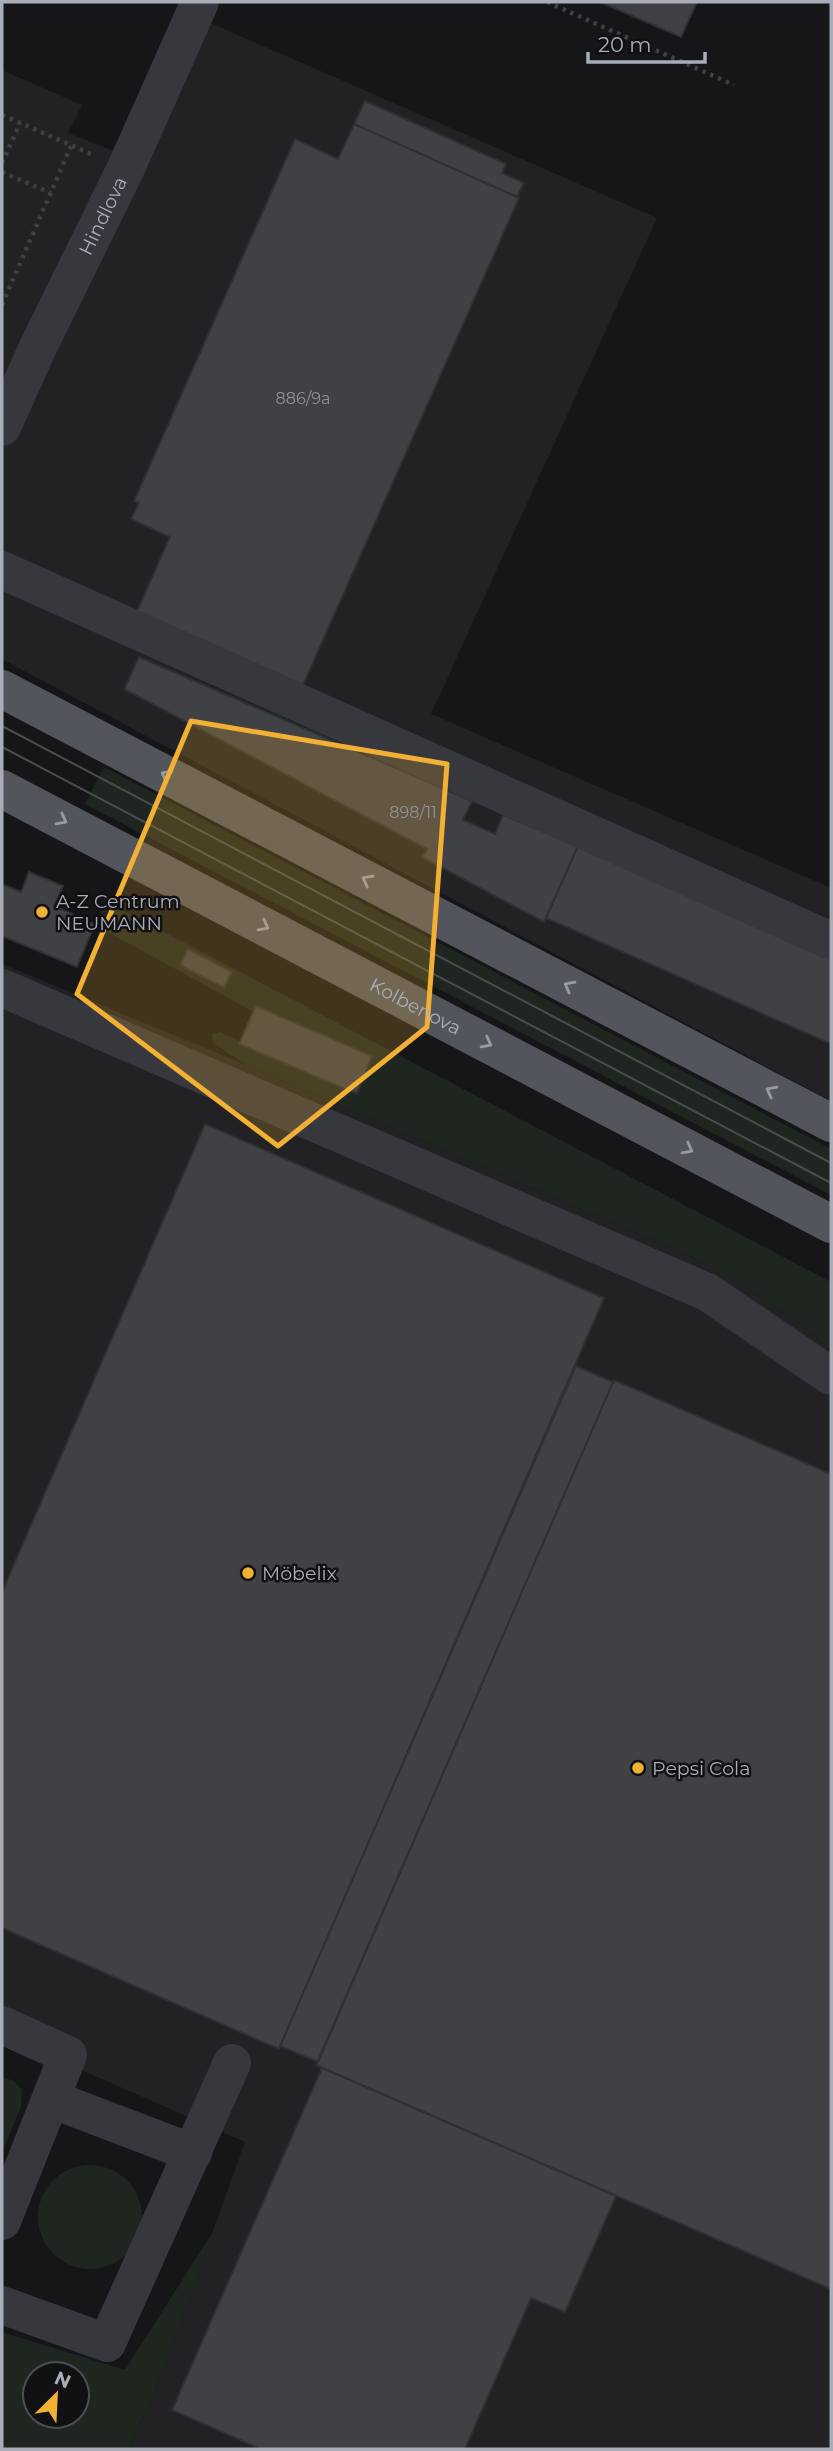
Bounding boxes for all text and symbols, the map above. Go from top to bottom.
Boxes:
scale bar [588,21,705,65]
text: 20 m [598,32,652,57]
street label: Hindlova [74,173,131,259]
house number: 886/9a [276,389,330,408]
one-way arrow [161,770,173,783]
house number: 898/11 [389,803,437,822]
one-way arrow [55,812,67,826]
one-way arrow [362,875,375,889]
place label: A-Z Centrum NEUMANN [56,890,180,935]
marker: A-Z Centrum NEUMANN [34,904,50,920]
one-way arrow [257,918,269,931]
street label: Kolbenova [366,973,465,1039]
one-way arrow [564,980,576,994]
one-way arrow [480,1035,492,1048]
one-way arrow [766,1086,778,1099]
one-way arrow [681,1140,693,1154]
place label: Möbelix [262,1562,337,1585]
marker: Möbelix [240,1565,256,1581]
place label: Pepsi Cola [652,1757,750,1780]
marker: Pepsi Cola [630,1760,646,1776]
north arrow [21,2360,91,2430]
text: N [51,2366,74,2394]

